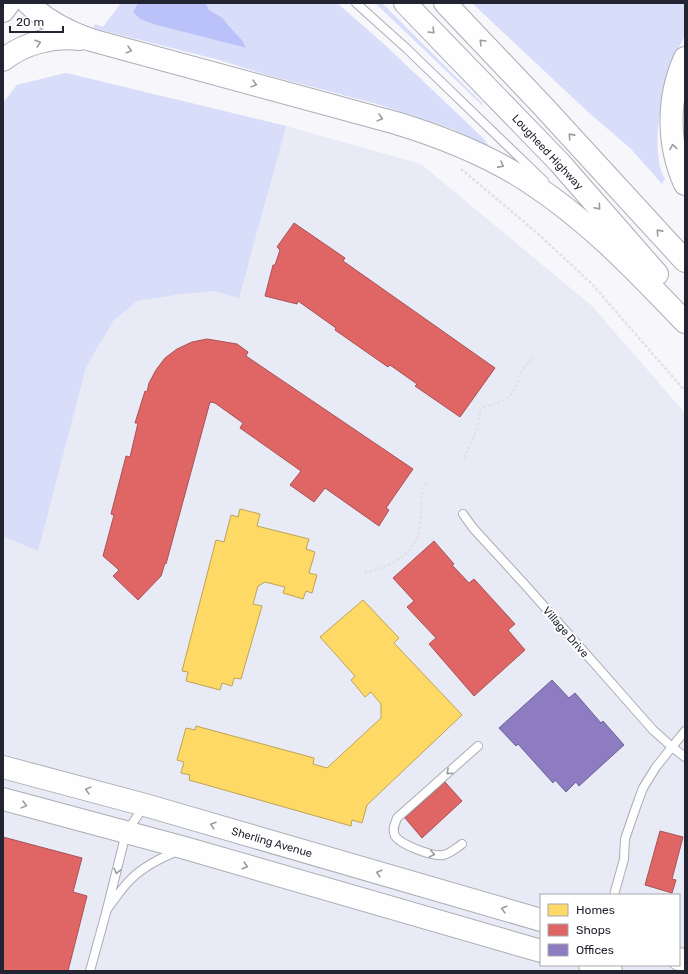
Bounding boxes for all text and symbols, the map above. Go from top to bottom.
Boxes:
scale bar [10,8,63,34]
text: 20 m [16,15,44,29]
one-way arrow [427,26,435,34]
one-way arrow [34,39,41,48]
one-way arrow [480,39,487,46]
one-way arrow [125,45,132,54]
one-way arrow [251,79,258,88]
street label: Lougheed Highway [509,112,586,193]
one-way arrow [376,113,383,122]
one-way arrow [569,134,576,141]
one-way arrow [670,144,678,151]
one-way arrow [497,161,504,168]
one-way arrow [594,202,601,209]
one-way arrow [656,230,663,237]
street label: Village Drive [540,604,591,660]
one-way arrow [446,768,454,775]
one-way arrow [85,786,92,795]
one-way arrow [20,800,27,809]
one-way arrow [210,821,217,830]
street label: Sherling Avenue [230,825,314,860]
one-way arrow [429,849,436,857]
one-way arrow [241,861,248,870]
one-way arrow [113,867,121,874]
one-way arrow [375,869,382,878]
legend [540,894,680,966]
text: Homes [576,903,615,917]
one-way arrow [500,905,507,914]
text: Shops [576,923,611,937]
text: Offices [576,943,614,957]

